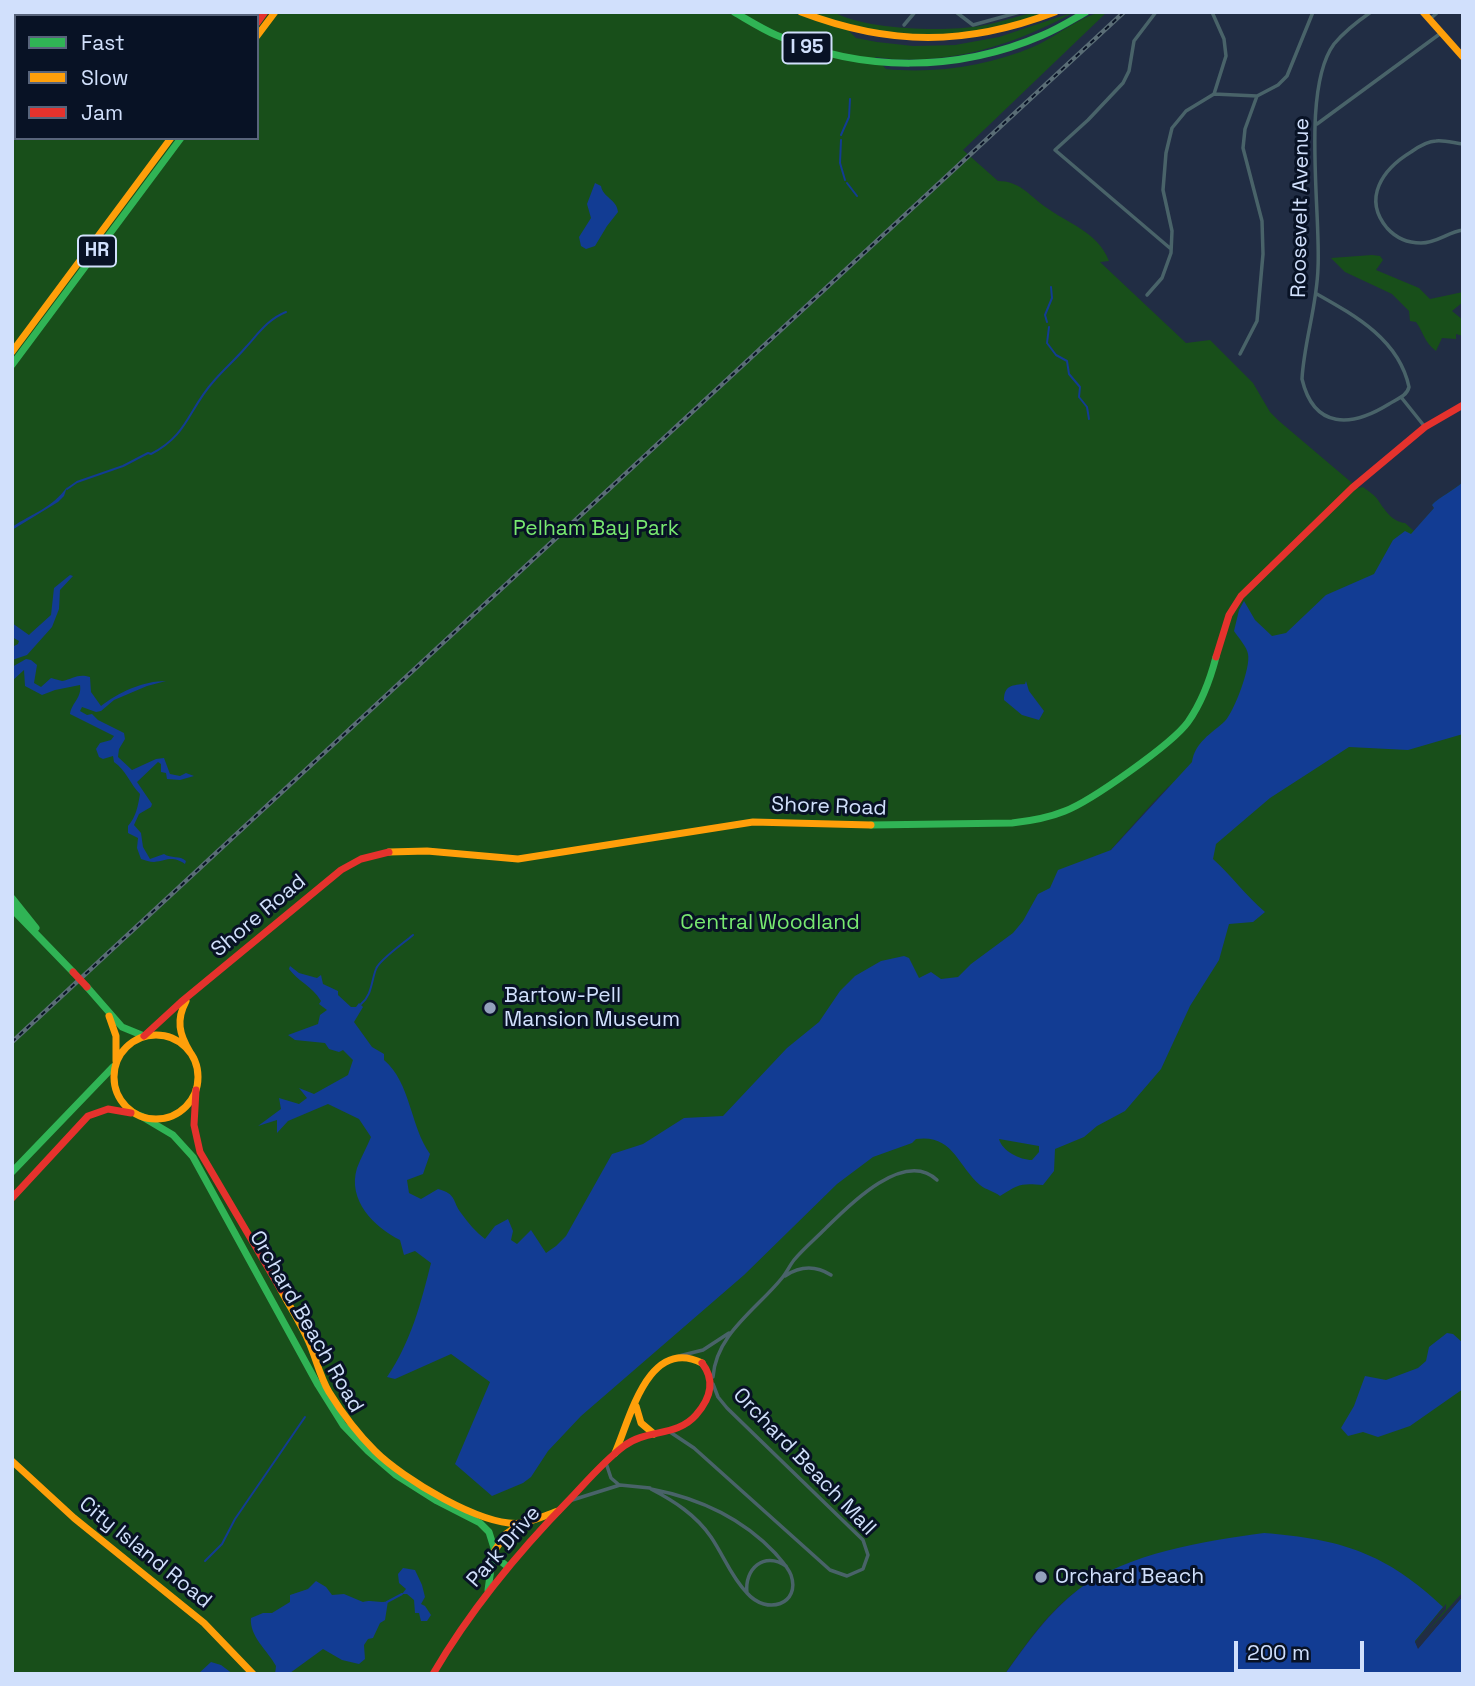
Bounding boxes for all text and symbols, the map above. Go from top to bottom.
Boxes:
legend [14,14,259,140]
text: Fast [81,29,125,56]
road number: I 95 [782,32,832,64]
text: Slow [81,64,129,91]
text: Jam [81,99,123,126]
street label: Roosevelt Avenue [1287,118,1315,298]
road number: HR [78,235,116,266]
park label: Pelham Bay Park [513,516,679,542]
street label: Shore Road [771,792,887,822]
street label: Shore Road [207,869,311,963]
park label: Central Woodland [680,910,860,936]
place label: Bartow-Pell Mansion Museum [504,983,680,1033]
marker: Bartow-Pell Mansion Museum [482,1000,498,1016]
street label: Orchard Beach Road [244,1226,368,1418]
street label: Orchard Beach Mall [727,1383,881,1541]
street label: City Island Road [74,1492,216,1614]
street label: Park Drive [462,1501,546,1593]
place label: Orchard Beach [1055,1564,1204,1590]
marker: Orchard Beach [1033,1569,1049,1585]
scale bar [1237,1626,1366,1670]
text: 200 m [1247,1639,1310,1666]

